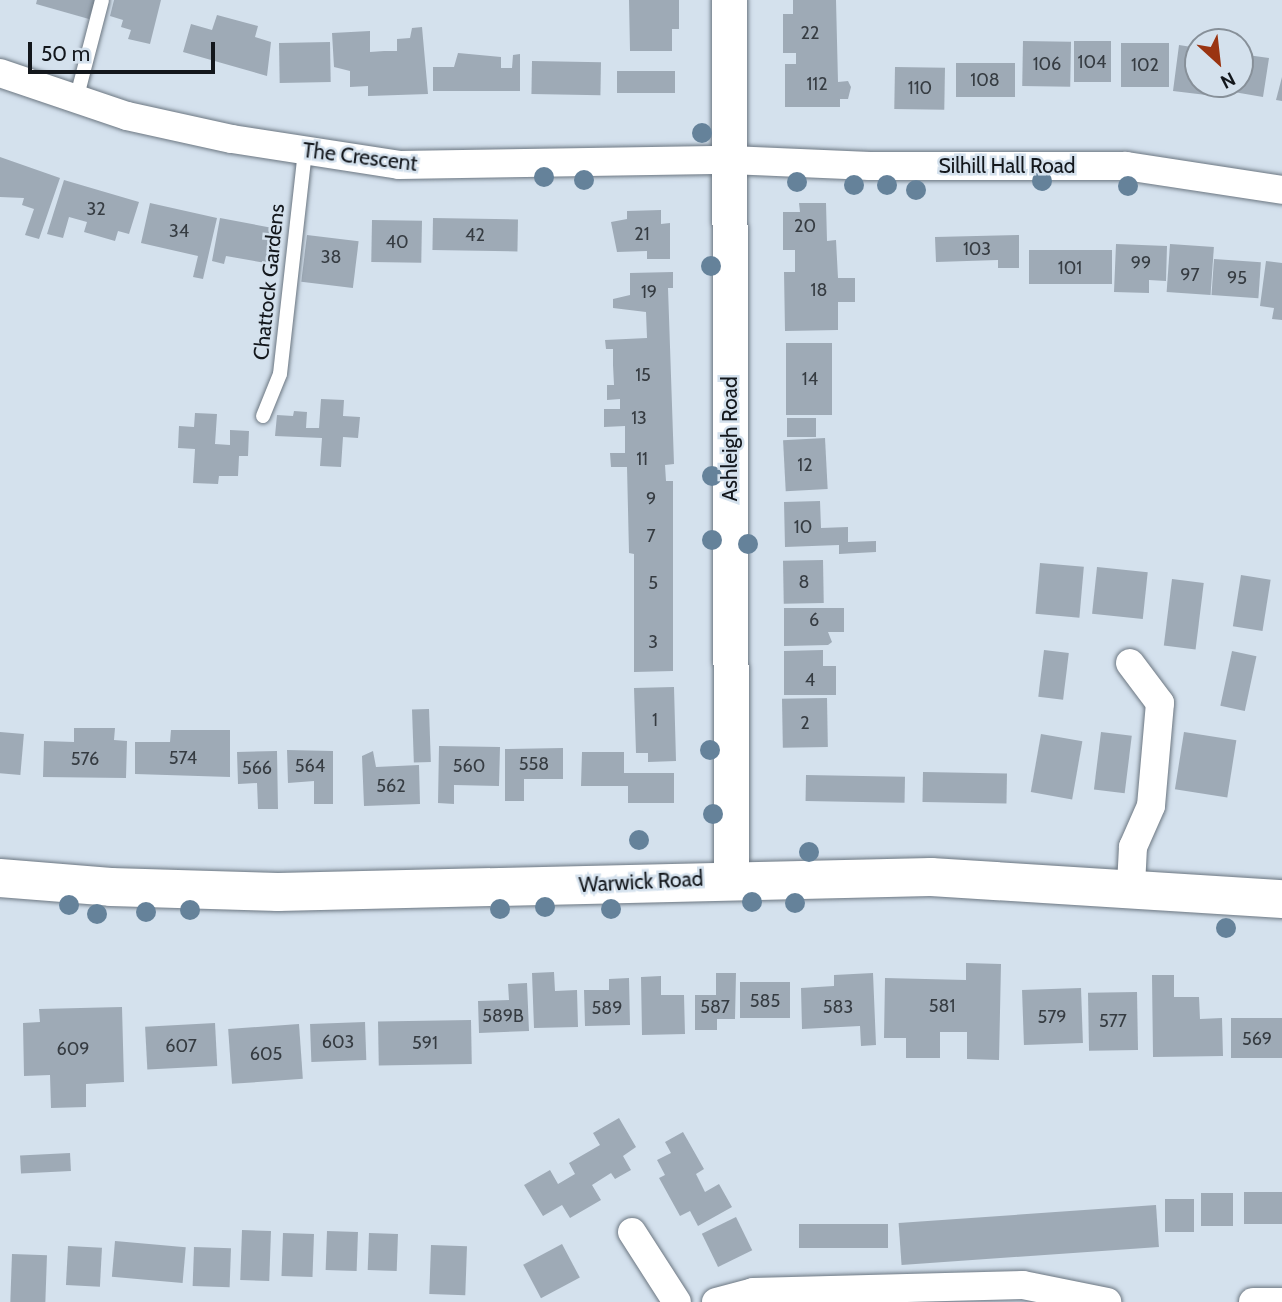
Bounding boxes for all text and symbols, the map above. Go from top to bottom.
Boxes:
house number: 22 [801,22,819,44]
scale bar [32,28,219,72]
north arrow [1184,28,1254,98]
text: 50 m [41,41,90,66]
house number: 104 [1078,51,1106,73]
house number: 106 [1033,53,1061,75]
house number: 102 [1131,54,1159,76]
text: N [1217,67,1239,94]
house number: 108 [970,69,1000,91]
house number: 112 [806,73,828,95]
house number: 110 [908,77,932,99]
street label: The Crescent [301,137,419,177]
street label: Silhill Hall Road [939,153,1075,179]
house number: 32 [86,198,106,220]
street label: Chattock Gardens [248,203,290,361]
house number: 20 [794,215,816,237]
house number: 34 [169,220,189,242]
house number: 21 [634,223,650,245]
house number: 42 [465,224,485,246]
house number: 40 [386,231,408,253]
house number: 103 [963,238,991,260]
house number: 38 [321,246,341,268]
house number: 99 [1131,252,1151,274]
house number: 101 [1058,257,1082,279]
house number: 97 [1180,264,1200,286]
house number: 95 [1227,267,1247,289]
house number: 18 [811,279,827,301]
house number: 19 [641,281,657,303]
house number: 15 [635,364,651,386]
house number: 14 [802,368,818,390]
street label: Ashleigh Road [717,376,743,502]
house number: 13 [631,407,647,429]
house number: 11 [636,448,648,470]
house number: 12 [797,454,813,476]
house number: 9 [646,488,656,510]
house number: 10 [794,516,812,538]
house number: 7 [646,525,656,547]
house number: 8 [799,571,809,593]
house number: 5 [648,572,658,594]
house number: 6 [809,609,819,631]
house number: 3 [648,631,658,653]
house number: 4 [805,669,815,691]
house number: 1 [652,709,658,731]
house number: 2 [800,712,810,734]
house number: 574 [169,747,197,769]
house number: 576 [71,748,99,770]
house number: 558 [519,753,549,775]
house number: 564 [295,755,325,777]
house number: 560 [453,755,485,777]
house number: 566 [242,757,272,779]
house number: 562 [376,775,406,797]
street label: Warwick Road [578,866,704,898]
house number: 585 [750,990,780,1012]
house number: 581 [929,995,955,1017]
house number: 587 [700,996,730,1018]
house number: 583 [823,996,853,1018]
house number: 589 [592,997,622,1019]
house number: 589B [482,1005,524,1027]
house number: 579 [1037,1006,1067,1028]
house number: 577 [1099,1010,1127,1032]
house number: 569 [1242,1028,1272,1050]
house number: 603 [322,1031,354,1053]
house number: 591 [412,1032,438,1054]
house number: 607 [165,1035,197,1057]
house number: 609 [56,1038,90,1060]
house number: 605 [250,1043,282,1065]

